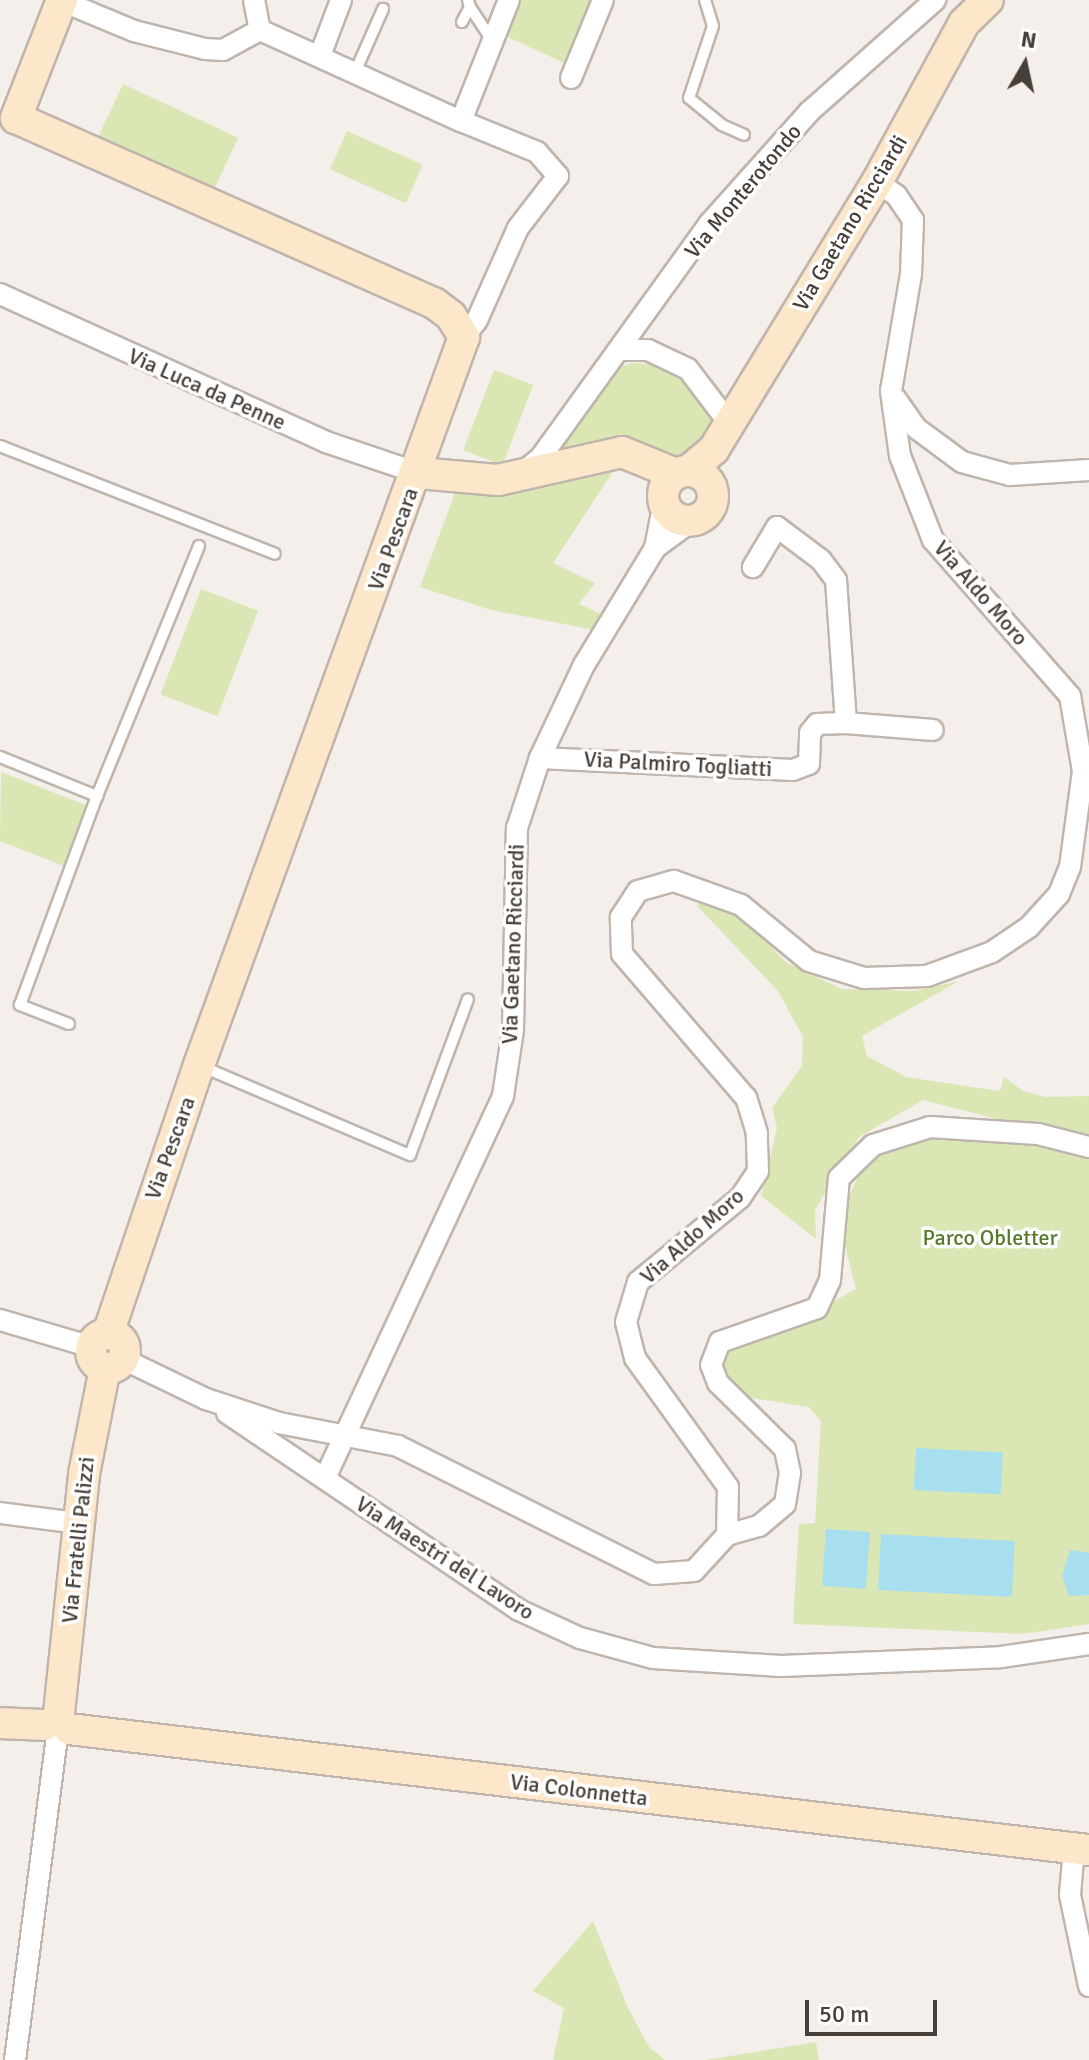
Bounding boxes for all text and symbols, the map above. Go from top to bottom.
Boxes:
north arrow [985,24,1065,104]
text: N [1019,25,1039,54]
street label: Via Monterotondo [679,118,807,264]
street label: Via Gaetano Ricciardi [787,130,913,316]
street label: Via Luca da Penne [124,342,290,436]
street label: Via Pescara [362,484,424,594]
street label: Via Aldo Moro [928,535,1034,651]
street label: Via Palmiro Togliatti [583,746,773,782]
street label: Via Gaetano Ricciardi [496,843,530,1045]
street label: Via Pescara [139,1093,201,1203]
street label: Via Aldo Moro [635,1183,749,1289]
park label: Parco Obletter [923,1225,1057,1251]
street label: Via Fratelli Palizzi [56,1455,100,1625]
street label: Via Maestri del Lavoro [351,1490,539,1626]
street label: Via Colonnetta [509,1768,649,1812]
scale bar [809,1984,941,2034]
text: 50 m [819,1999,869,2029]

